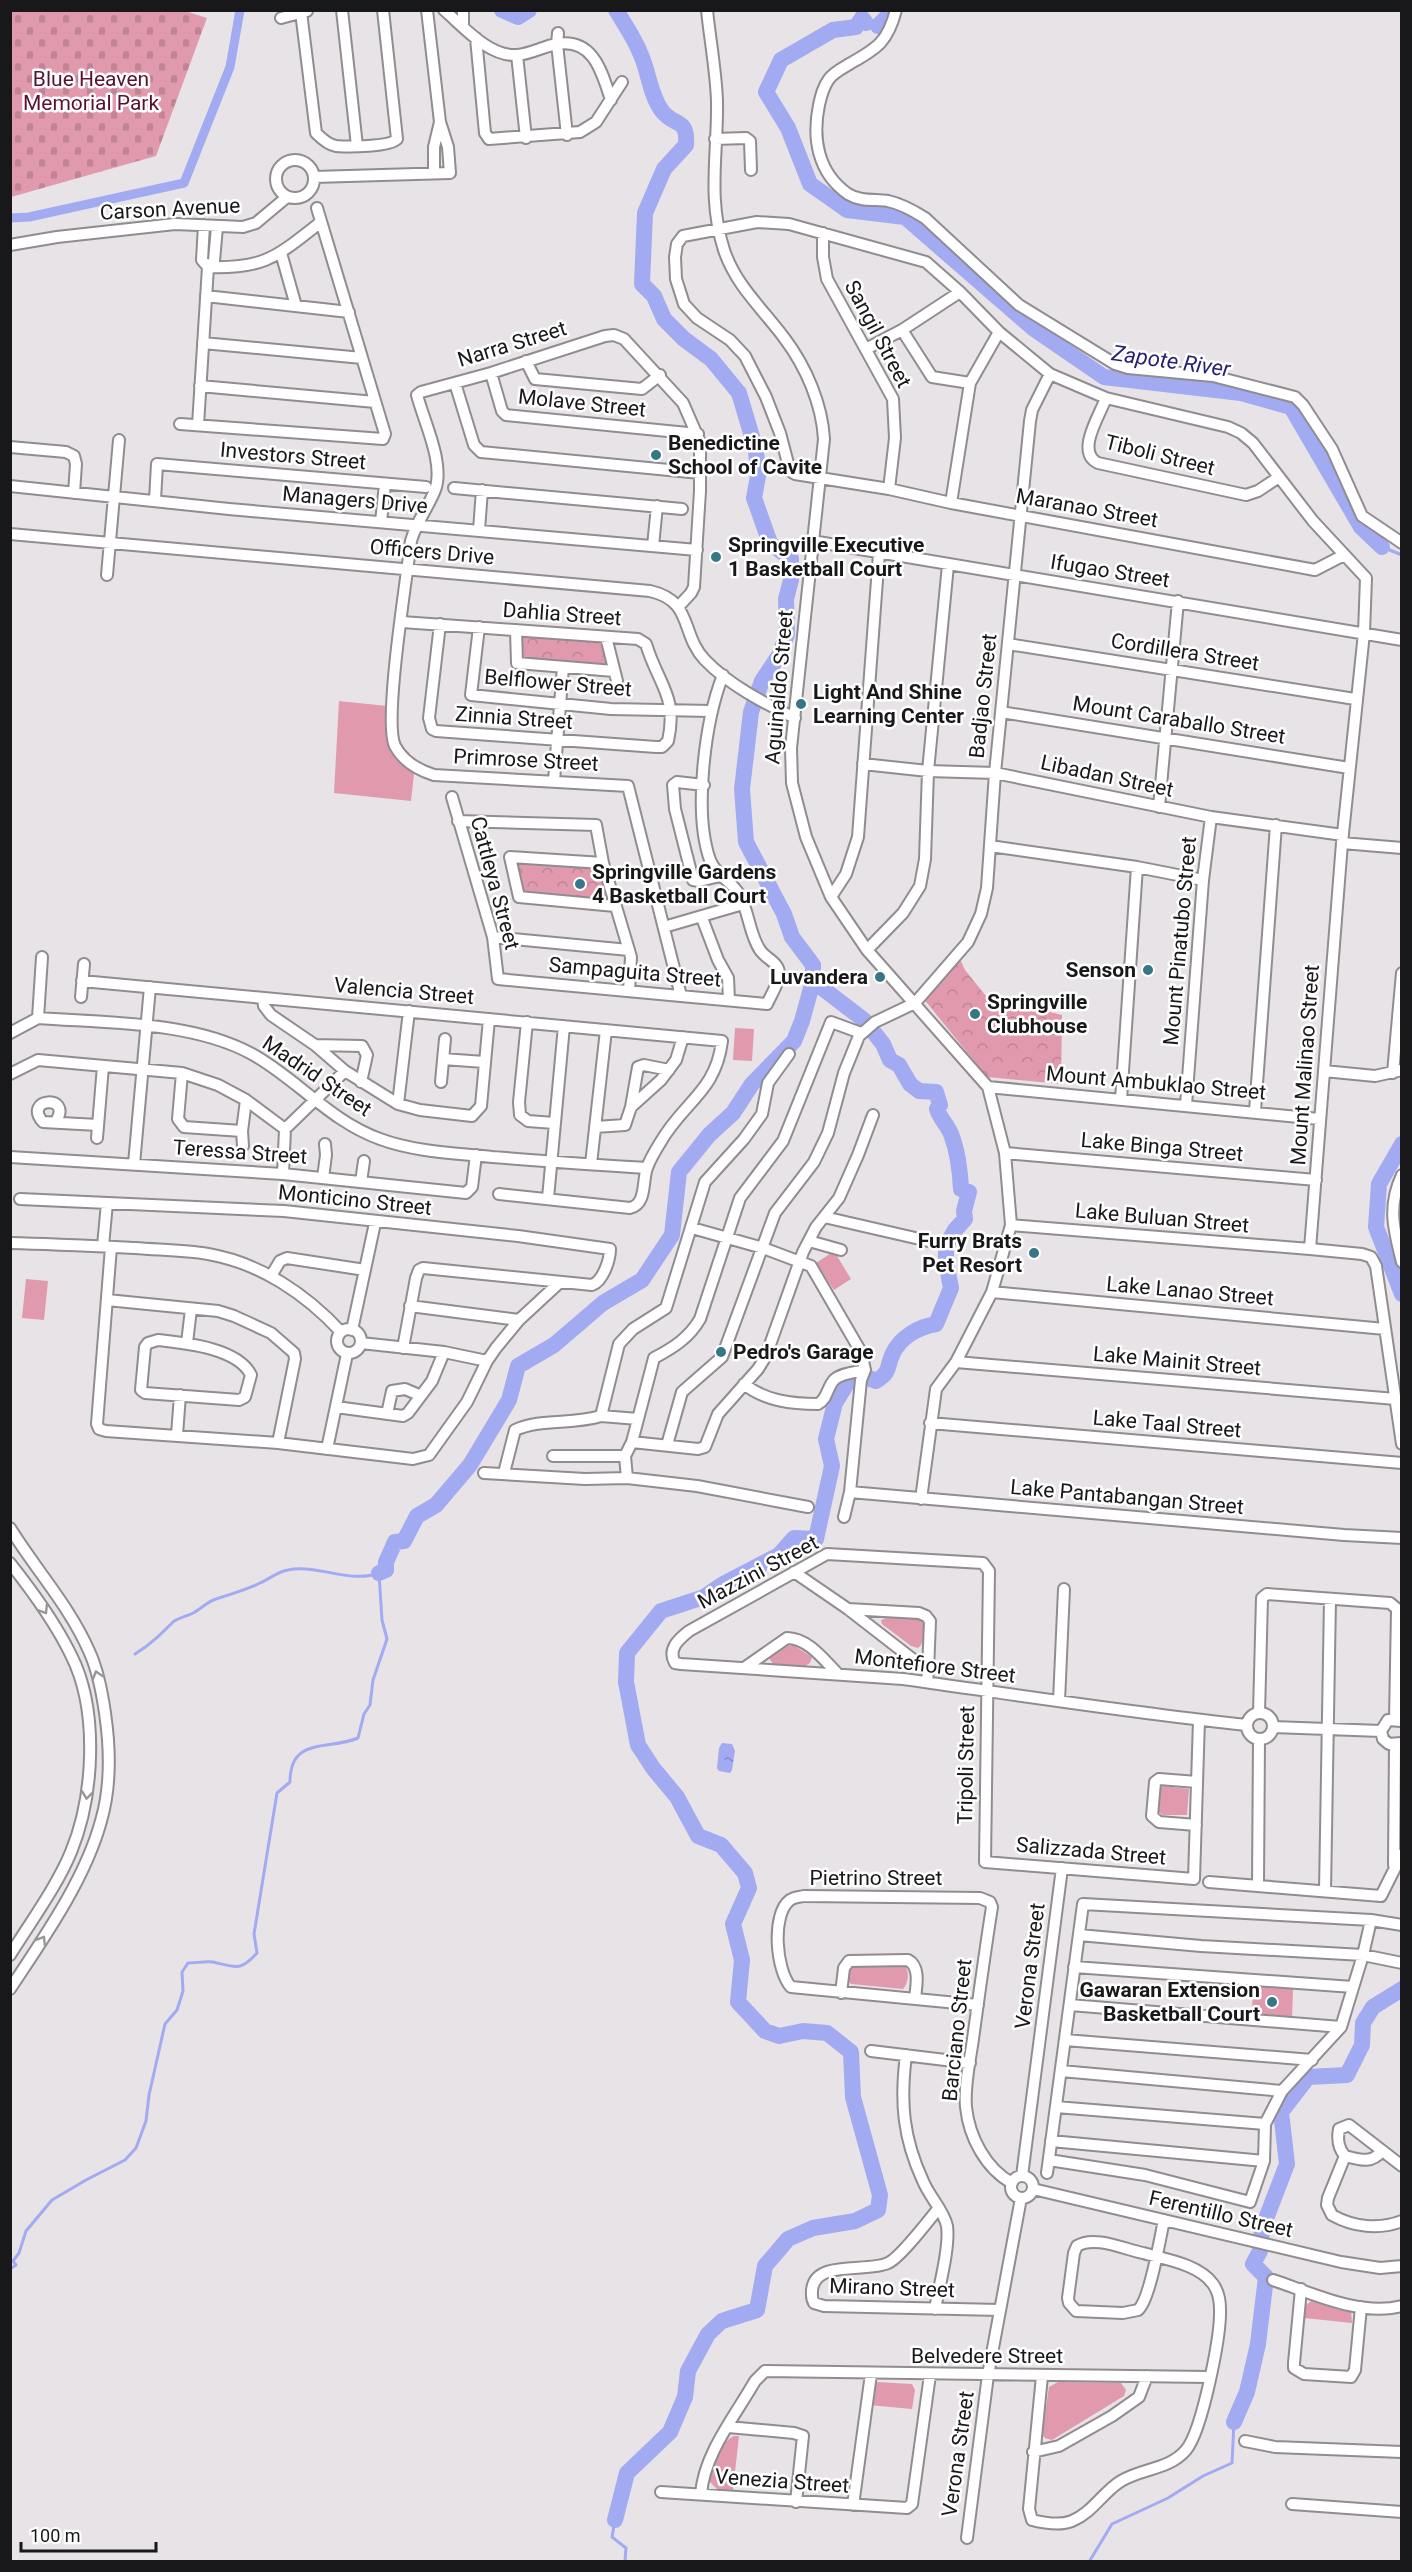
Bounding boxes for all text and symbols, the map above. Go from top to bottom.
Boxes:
park label: Blue Heaven Memorial Park [23,67,159,115]
street label: Carson Avenue [99,193,241,225]
street label: Sangil Street [840,276,916,392]
street label: Narra Street [455,316,569,372]
water label: Zapote River [1109,340,1233,382]
street label: Molave Street [517,384,647,422]
street label: Tiboli Street [1103,430,1217,480]
place label: Benedictine School of Cavite [668,431,822,479]
street label: Investors Street [219,438,367,474]
marker: Benedictine School of Cavite [649,448,663,462]
street label: Managers Drive [281,482,429,518]
street label: Maranao Street [1014,484,1160,532]
place label: Springville Executive 1 Basketball Court [728,533,924,581]
street label: Officers Drive [369,535,495,569]
marker: Springville Executive 1 Basketball Court [709,550,723,564]
street label: Ifugao Street [1049,550,1171,592]
street label: Dahlia Street [502,598,622,630]
street label: Aguinaldo Street [760,609,798,765]
street label: Cordillera Street [1109,628,1261,676]
street label: Badjao Street [965,632,1002,760]
street label: Belflower Street [483,665,633,701]
place label: Light And Shine Learning Center [813,680,964,728]
street label: Mount Caraballo Street [1071,691,1287,749]
marker: Light And Shine Learning Center [794,697,808,711]
street label: Zinnia Street [454,702,574,734]
street label: Primrose Street [453,744,599,776]
street label: Libadan Street [1038,750,1176,802]
street label: Cattleya Street [466,814,524,952]
street label: Mount Pinatubo Street [1159,835,1201,1047]
place label: Springville Gardens 4 Basketball Court [592,860,777,908]
marker: Springville Gardens 4 Basketball Court [573,877,587,891]
street label: Sampaguita Street [548,953,722,992]
place label: Senson [1066,958,1136,982]
marker: Senson [1141,963,1155,977]
street label: Mount Malinao Street [1286,964,1324,1166]
place label: Luvandera [770,965,868,989]
marker: Luvandera [873,970,887,984]
street label: Valencia Street [333,973,475,1009]
place label: Springville Clubhouse [987,990,1087,1038]
marker: Springville Clubhouse [968,1007,982,1021]
street label: Madrid Street [258,1031,376,1121]
street label: Mount Ambuklao Street [1045,1061,1267,1105]
street label: Lake Binga Street [1080,1128,1244,1166]
street label: Teressa Street [172,1135,308,1169]
street label: Monticino Street [277,1180,433,1220]
street label: Lake Buluan Street [1074,1198,1250,1238]
place label: Furry Brats Pet Resort [918,1229,1022,1277]
marker: Furry Brats Pet Resort [1027,1246,1041,1260]
street label: Lake Lanao Street [1105,1272,1275,1310]
place label: Pedro's Garage [733,1340,874,1364]
street label: Lake Mainit Street [1092,1342,1262,1380]
marker: Pedro's Garage [714,1345,728,1359]
street label: Lake Taal Street [1092,1406,1242,1442]
street label: Lake Pantabangan Street [1009,1475,1245,1519]
street label: Mazzini Street [694,1530,822,1614]
one-way arrow [37,1604,49,1614]
street label: Montefiore Street [853,1644,1017,1688]
one-way arrow [92,1670,104,1681]
street label: Tripoli Street [953,1705,979,1824]
one-way arrow [81,1791,93,1800]
street label: Salizzada Street [1015,1832,1167,1870]
street label: Pietrino Street [810,1866,943,1890]
street label: Verona Street [1010,1902,1050,2030]
one-way arrow [34,1936,46,1946]
street label: Barciano Street [938,1957,976,2102]
place label: Gawaran Extension Basketball Court [1080,1978,1260,2026]
marker: Gawaran Extension Basketball Court [1265,1995,1279,2009]
street label: Ferentillo Street [1147,2186,1295,2242]
street label: Mirano Street [829,2274,955,2302]
street label: Belvedere Street [911,2344,1063,2368]
street label: Verona Street [937,2390,979,2518]
street label: Venezia Street [714,2464,850,2498]
scale bar [21,2515,156,2553]
text: 100 m [30,2525,81,2546]

